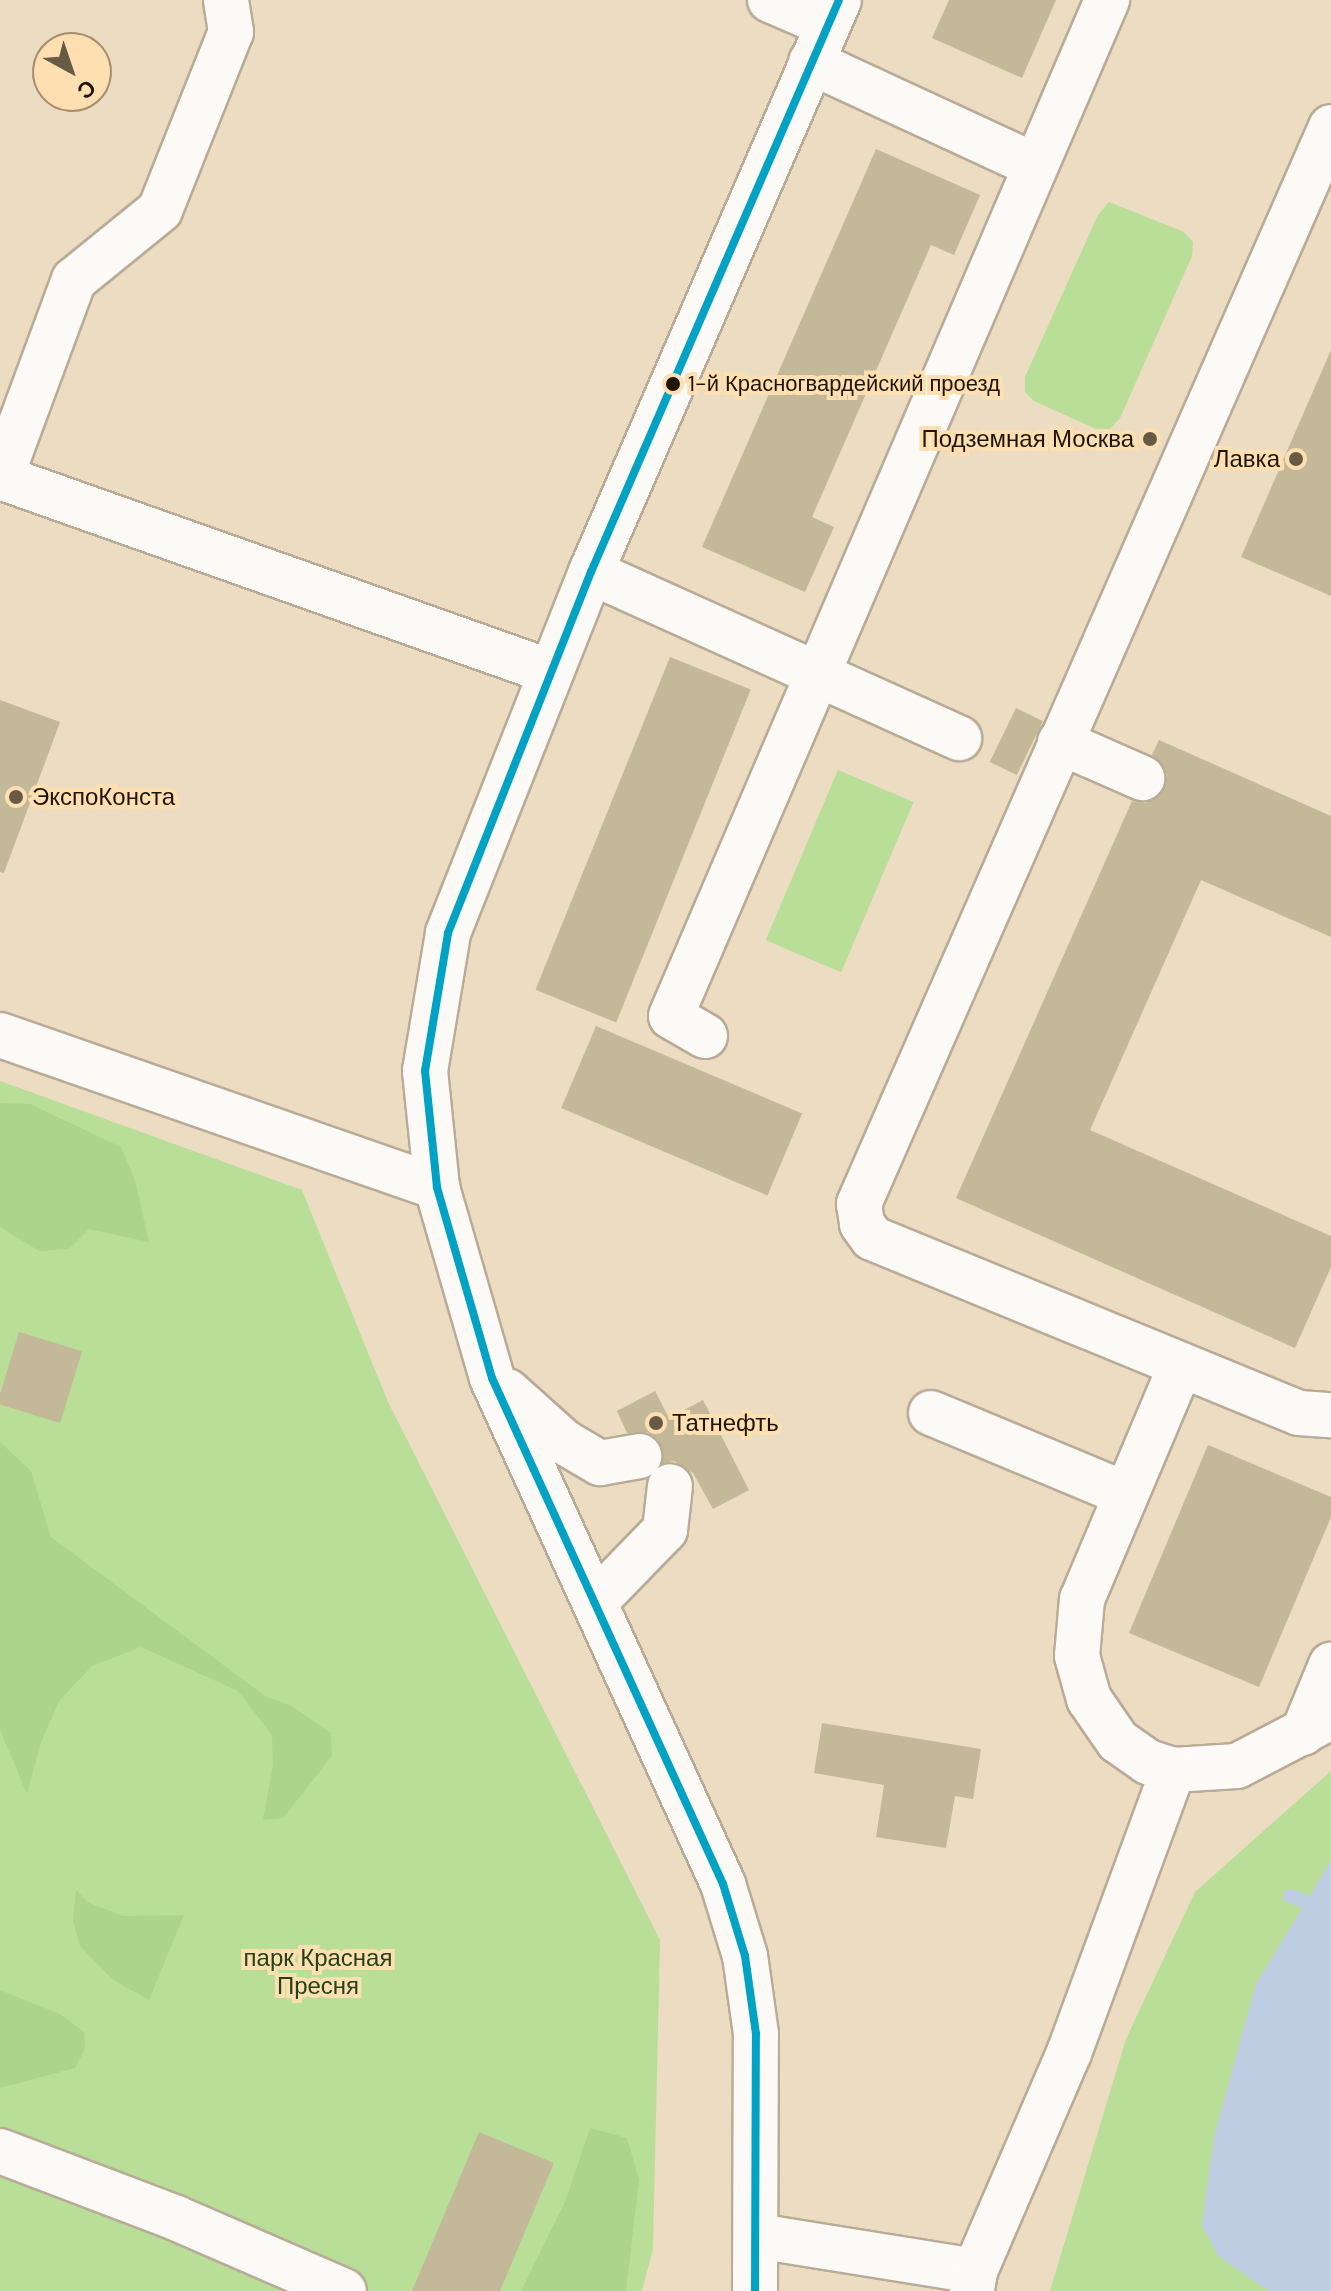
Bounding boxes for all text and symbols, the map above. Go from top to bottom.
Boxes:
north arrow [32,32,112,112]
text: С [71,73,102,105]
place label: 1-й Красногвардейский проезд [688,371,1000,397]
marker: 1-й Красногвардейский проезд [665,376,681,392]
place label: Подземная Москва [921,425,1134,453]
marker: Подземная Москва [1141,430,1159,448]
place label: Лавка [1214,445,1280,473]
marker: Лавка [1287,450,1305,468]
place label: ЭкспоКонста [32,783,175,811]
marker: ЭкспоКонста [7,788,25,806]
place label: Татнефть [672,1409,779,1437]
marker: Татнефть [647,1414,665,1432]
park label: парк Красная Пресня [244,1944,392,2000]

